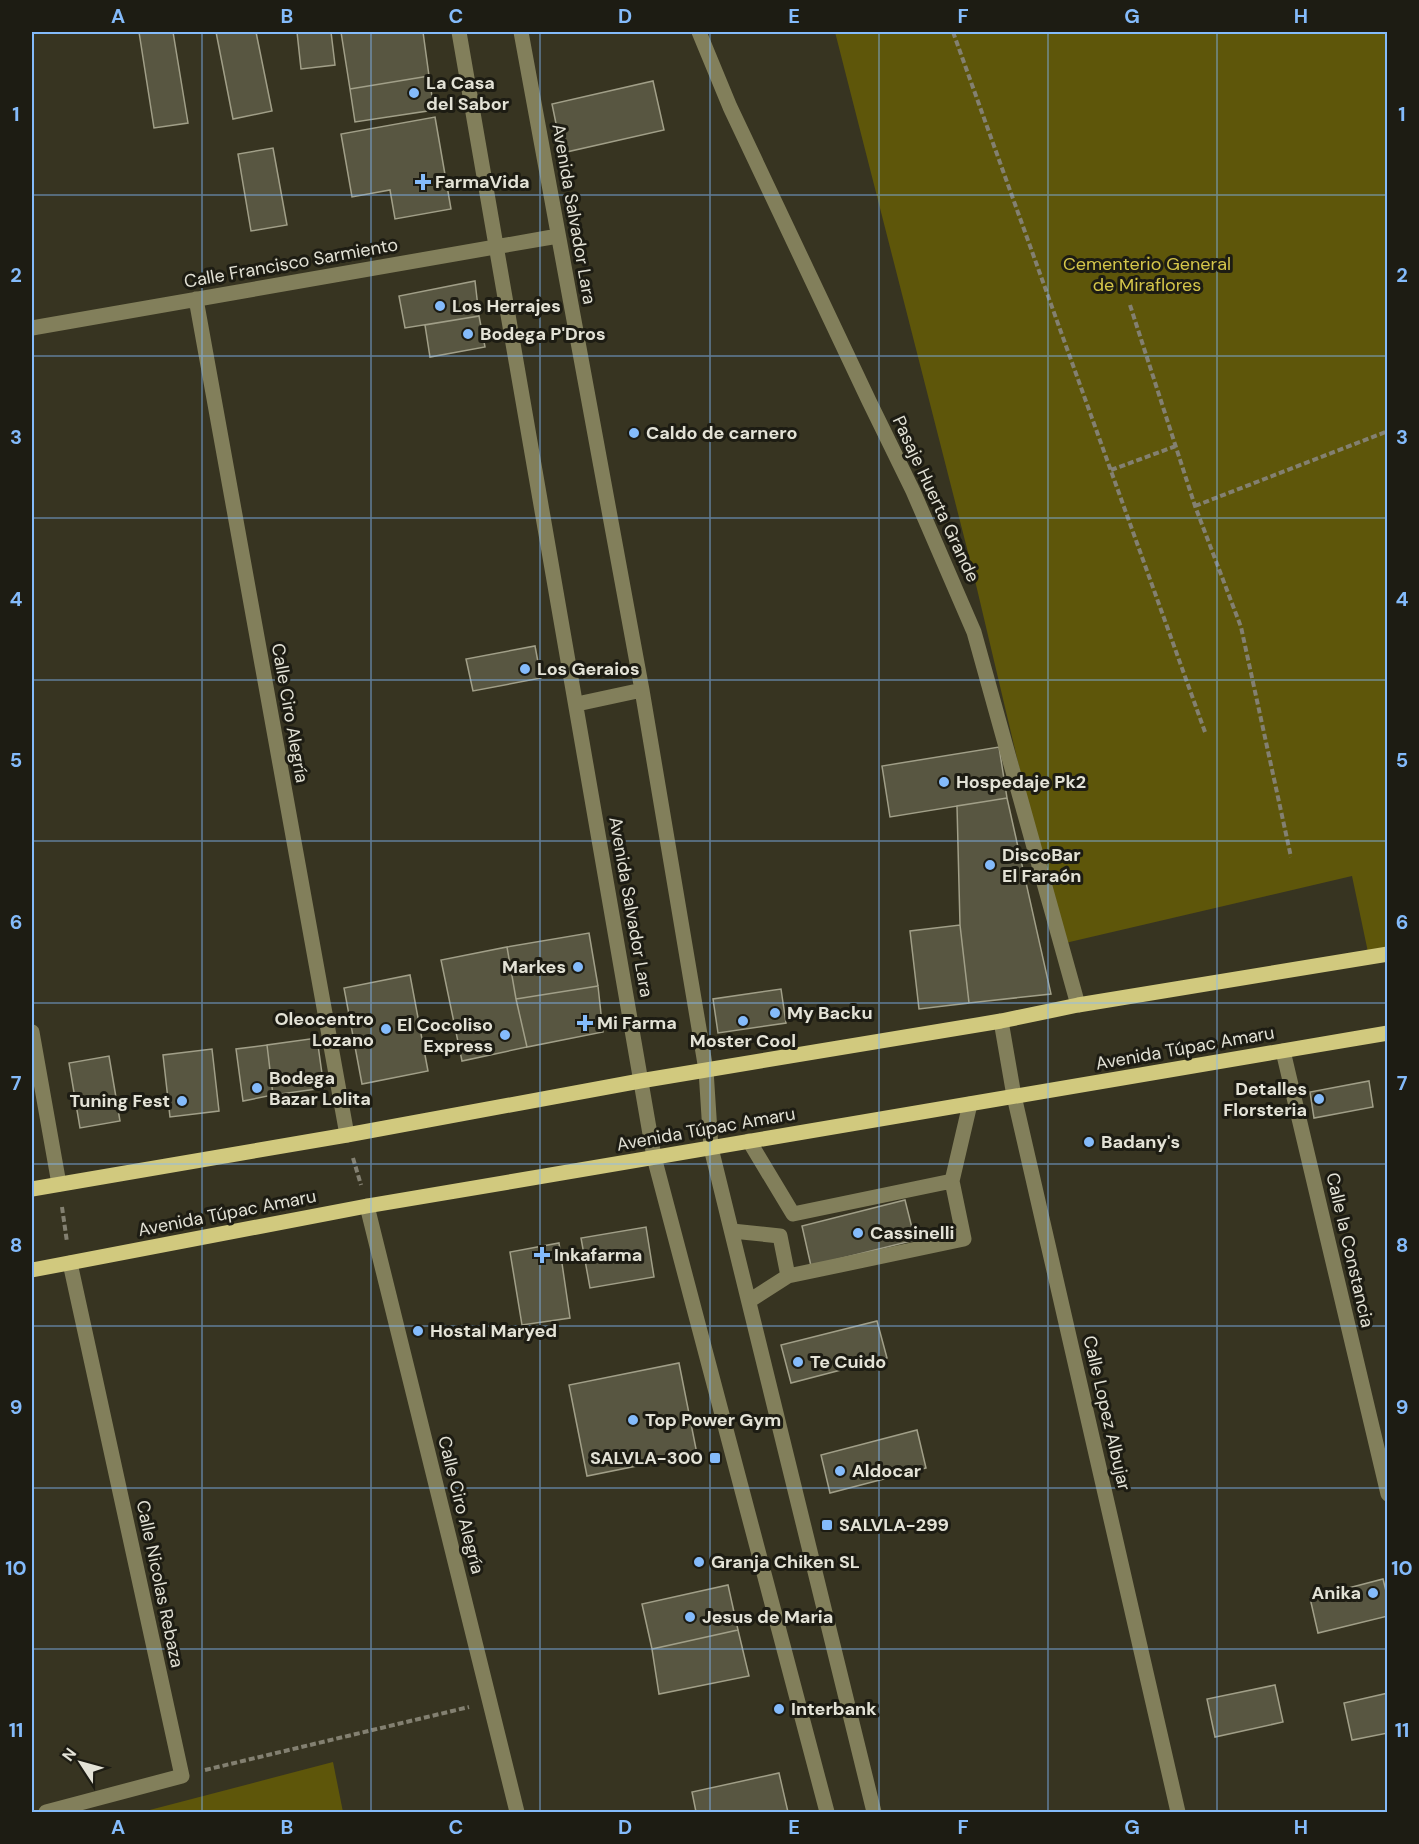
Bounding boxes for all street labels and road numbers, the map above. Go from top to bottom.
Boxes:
street label: Avenida Salvador Lara [546,122,602,306]
street label: Calle Francisco Sarmiento [182,232,400,294]
street label: Pasaje Huerta Grande [887,412,985,586]
street label: Calle Ciro Alegría [266,641,314,785]
street label: Avenida Salvador Lara [603,815,659,999]
street label: Avenida Túpac Amaru [1094,1020,1276,1076]
street label: Avenida Túpac Amaru [615,1101,797,1157]
street label: Calle la Constancia [1320,1170,1380,1330]
street label: Avenida Túpac Amaru [136,1184,318,1242]
street label: Calle Lopez Albujar [1077,1333,1137,1493]
street label: Calle Ciro Alegría [432,1434,490,1576]
street label: Calle Nicolas Rebaza [131,1498,189,1670]

